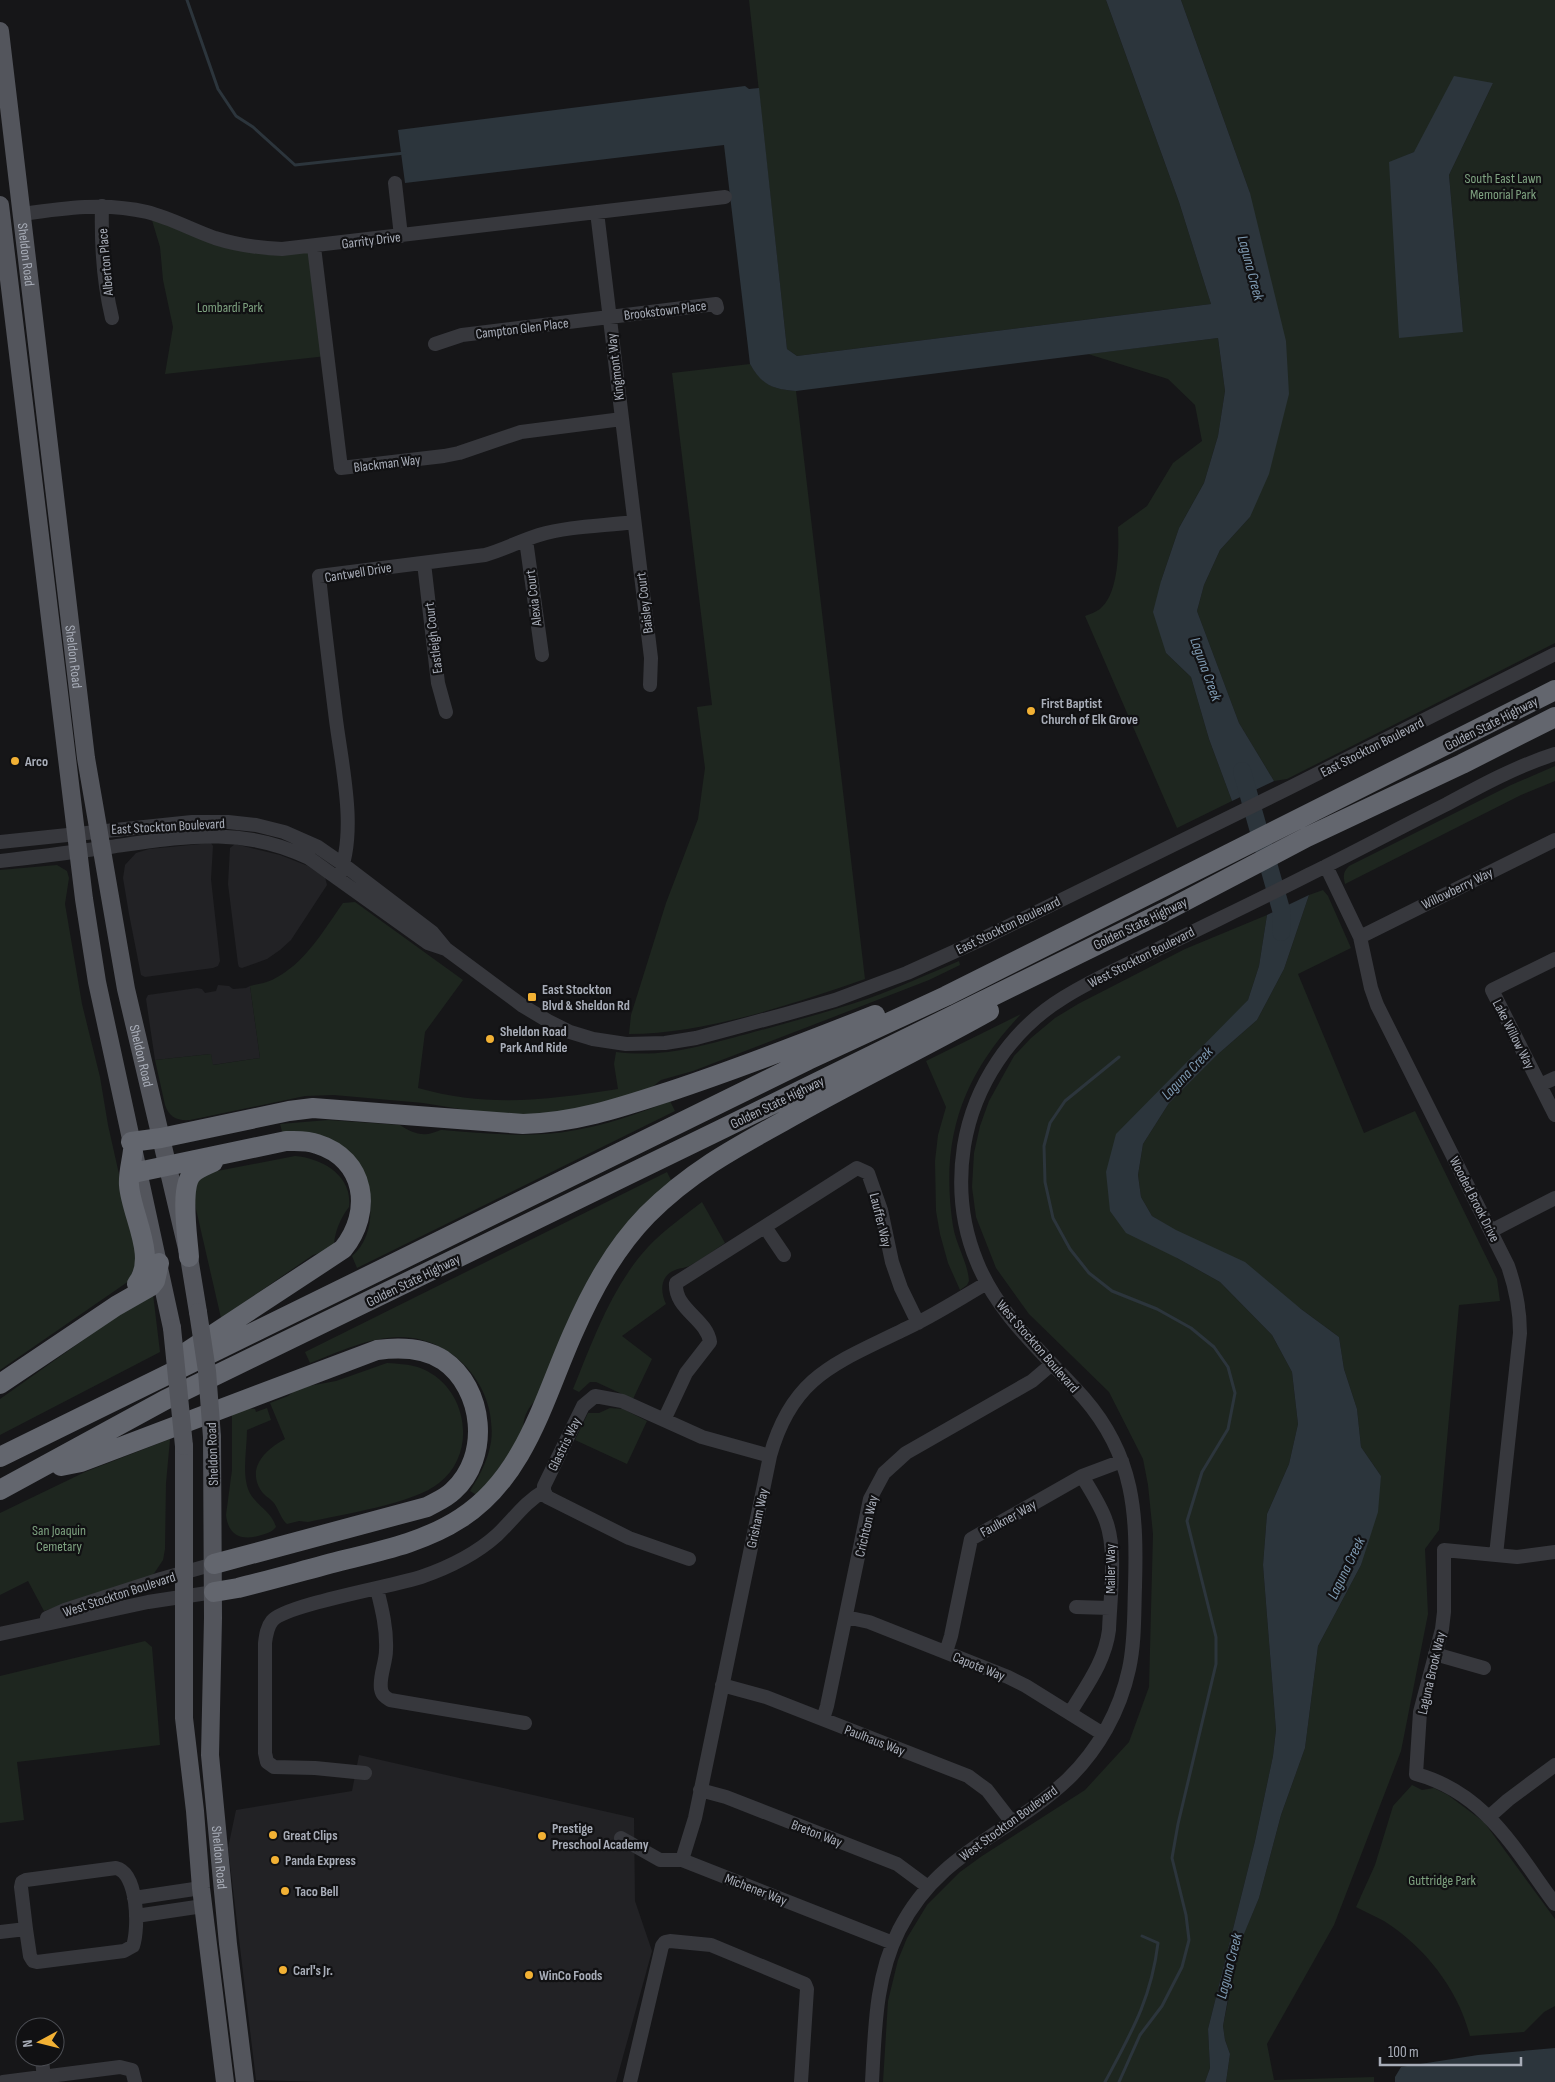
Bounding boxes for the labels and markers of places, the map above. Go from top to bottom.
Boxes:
place label: First Baptist Church of Elk Grove [1041,695,1138,728]
marker: First Baptist Church of Elk Grove [1025,705,1037,717]
place label: Arco [24,753,48,770]
marker: Arco [9,755,21,767]
place label: East Stockton Blvd & Sheldon Rd [542,981,630,1014]
marker: East Stockton Blvd & Sheldon Rd [526,991,538,1003]
place label: Sheldon Road Park And Ride [500,1023,567,1056]
marker: Sheldon Road Park And Ride [484,1033,496,1045]
place label: Prestige Preschool Academy [552,1820,649,1853]
place label: Great Clips [283,1827,338,1844]
marker: Great Clips [267,1829,279,1841]
marker: Prestige Preschool Academy [536,1830,548,1842]
place label: Panda Express [285,1852,356,1869]
marker: Panda Express [269,1854,281,1866]
place label: Taco Bell [295,1883,339,1900]
marker: Taco Bell [279,1885,291,1897]
place label: Carl's Jr. [293,1962,333,1979]
marker: Carl's Jr. [277,1964,289,1976]
place label: WinCo Foods [539,1967,602,1984]
marker: WinCo Foods [523,1969,535,1981]

